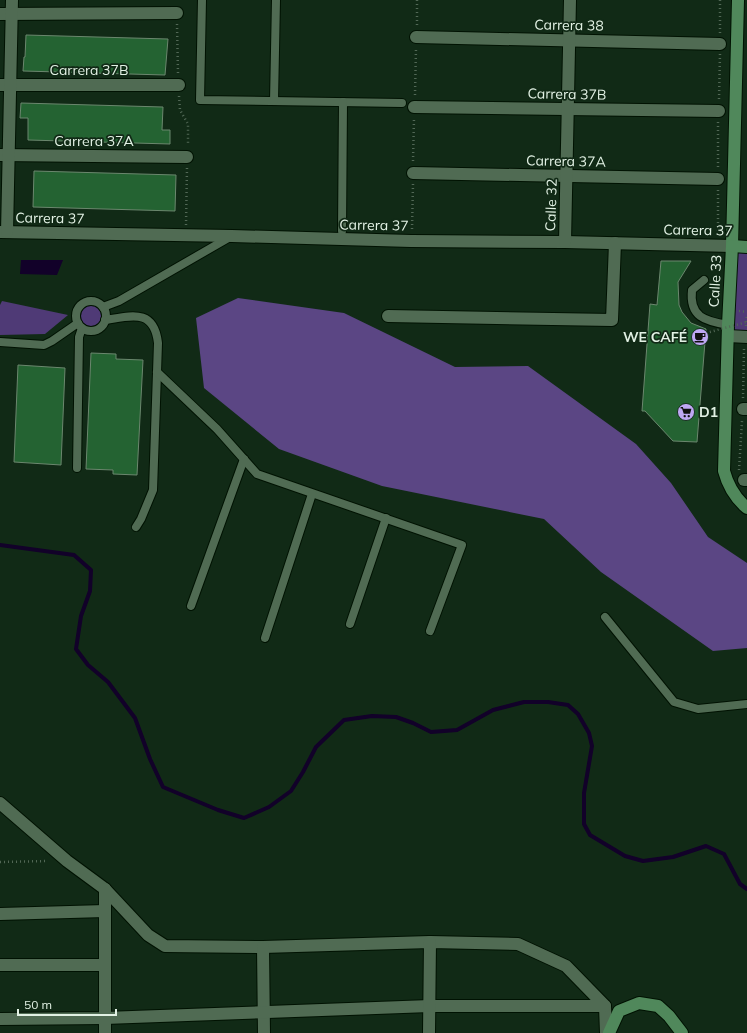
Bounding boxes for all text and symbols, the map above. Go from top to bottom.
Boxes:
street label: Carrera 38 [534,15,604,35]
street label: Carrera 37B [50,61,128,79]
street label: Carrera 37B [527,84,607,104]
street label: Carrera 37A [54,132,135,150]
street label: Carrera 37A [526,151,607,171]
street label: Calle 32 [541,178,561,232]
street label: Carrera 37 [15,208,85,228]
street label: Carrera 37 [339,215,409,235]
street label: Carrera 37 [663,220,733,240]
street label: Calle 33 [705,254,725,308]
cafe icon: WE CAFÉ [690,327,710,347]
place label: WE CAFÉ [623,328,687,346]
supermarket icon: D1 [676,402,696,422]
place label: D1 [699,403,718,421]
scale bar [18,991,116,1017]
text: 50 m [24,997,52,1012]

